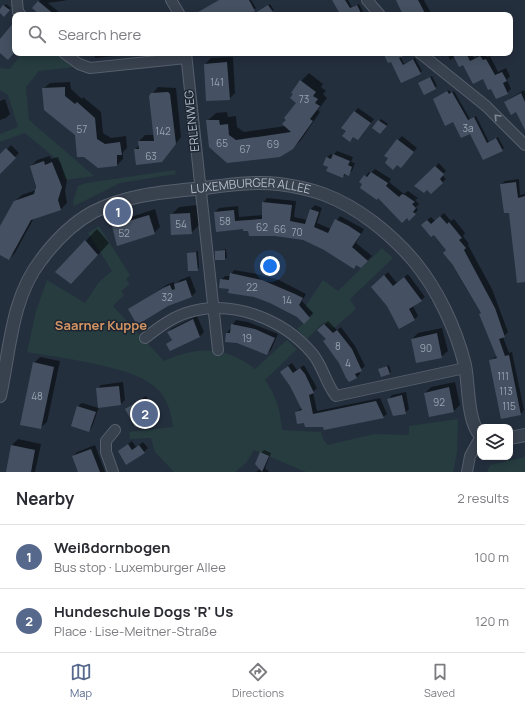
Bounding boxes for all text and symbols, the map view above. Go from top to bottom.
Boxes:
search box [12,12,513,56]
icon: search [26,23,48,45]
text: Search here [58,24,141,45]
house number: 141 [210,75,224,89]
street label: ERLENWEG [180,89,203,153]
house number: 73 [299,92,309,106]
one-way arrow [494,114,502,122]
house number: 3a [462,121,474,135]
house number: 57 [77,122,87,136]
house number: 142 [155,124,171,138]
house number: 65 [216,136,228,150]
house number: 69 [267,137,279,151]
house number: 67 [239,142,251,156]
house number: 63 [145,149,157,163]
street label: LUXEMBURGER ALLEE [190,174,313,198]
pin: 1 [105,197,131,227]
house number: 58 [219,214,231,228]
house number: 54 [175,217,187,231]
house number: 62 [256,220,268,234]
house number: 66 [274,222,286,236]
house number: 70 [291,225,303,239]
house number: 52 [118,226,130,240]
your location [260,256,280,276]
house number: 22 [246,280,258,294]
house number: 32 [161,290,173,304]
house number: 14 [282,293,292,307]
district label: Saarner Kuppe [55,316,147,334]
house number: 19 [242,331,252,345]
house number: 8 [335,339,341,353]
house number: 90 [420,341,432,355]
house number: 4 [345,356,351,370]
house number: 111 [497,369,509,383]
house number: 113 [499,384,513,398]
house number: 48 [31,389,43,403]
house number: 92 [433,395,445,409]
pin: 2 [132,399,158,429]
house number: 115 [502,399,516,413]
map controls [477,424,513,460]
button: layers [477,424,513,460]
text: Nearby [16,487,74,510]
text: 2 results [457,489,509,507]
text: Weißdornbogen [54,537,170,558]
text: 1 [26,548,32,566]
text: 100 m [474,548,509,566]
text: Bus stop · Luxemburger Allee [54,558,226,576]
text: Hundeschule Dogs 'R' Us [54,601,233,622]
text: 2 [25,612,33,630]
text: 120 m [475,612,509,630]
text: Place · Lise-Meitner-Straße [54,622,217,640]
tab: Map [70,661,92,700]
tab: Directions [232,661,284,700]
tab: Saved [424,661,455,700]

